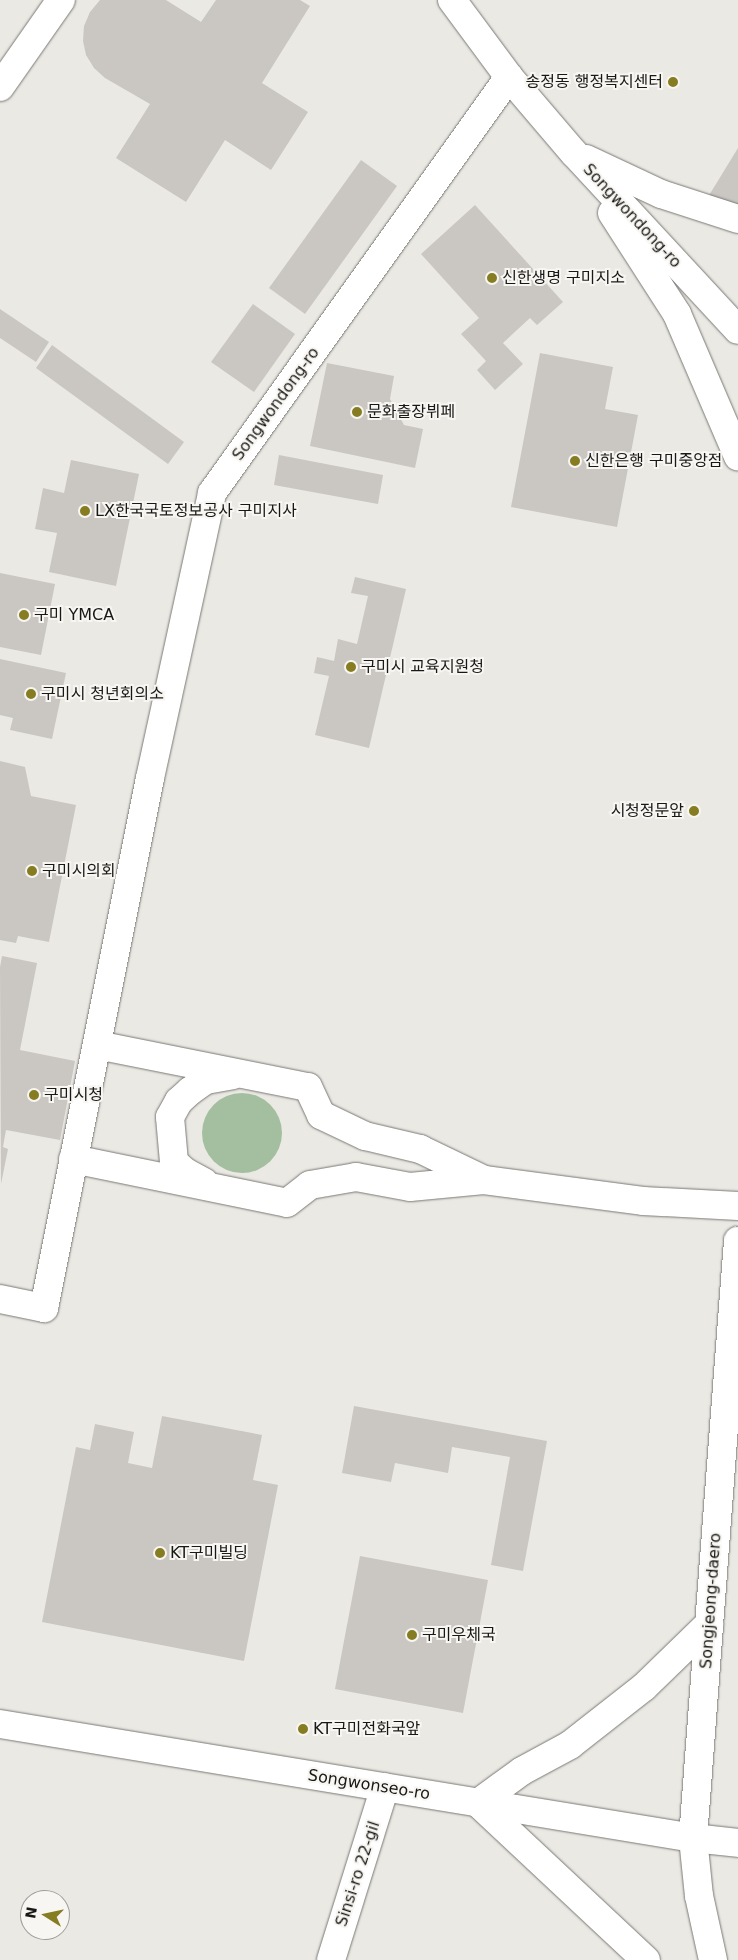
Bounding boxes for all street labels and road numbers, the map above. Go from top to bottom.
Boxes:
street label: Songwondong-ro [579,160,685,272]
street label: Songwondong-ro [228,344,324,464]
street label: Songjeong-daero [697,1532,725,1670]
street label: Songwonseo-ro [307,1766,431,1804]
street label: Sinsi-ro 22-gil [332,1819,384,1929]

